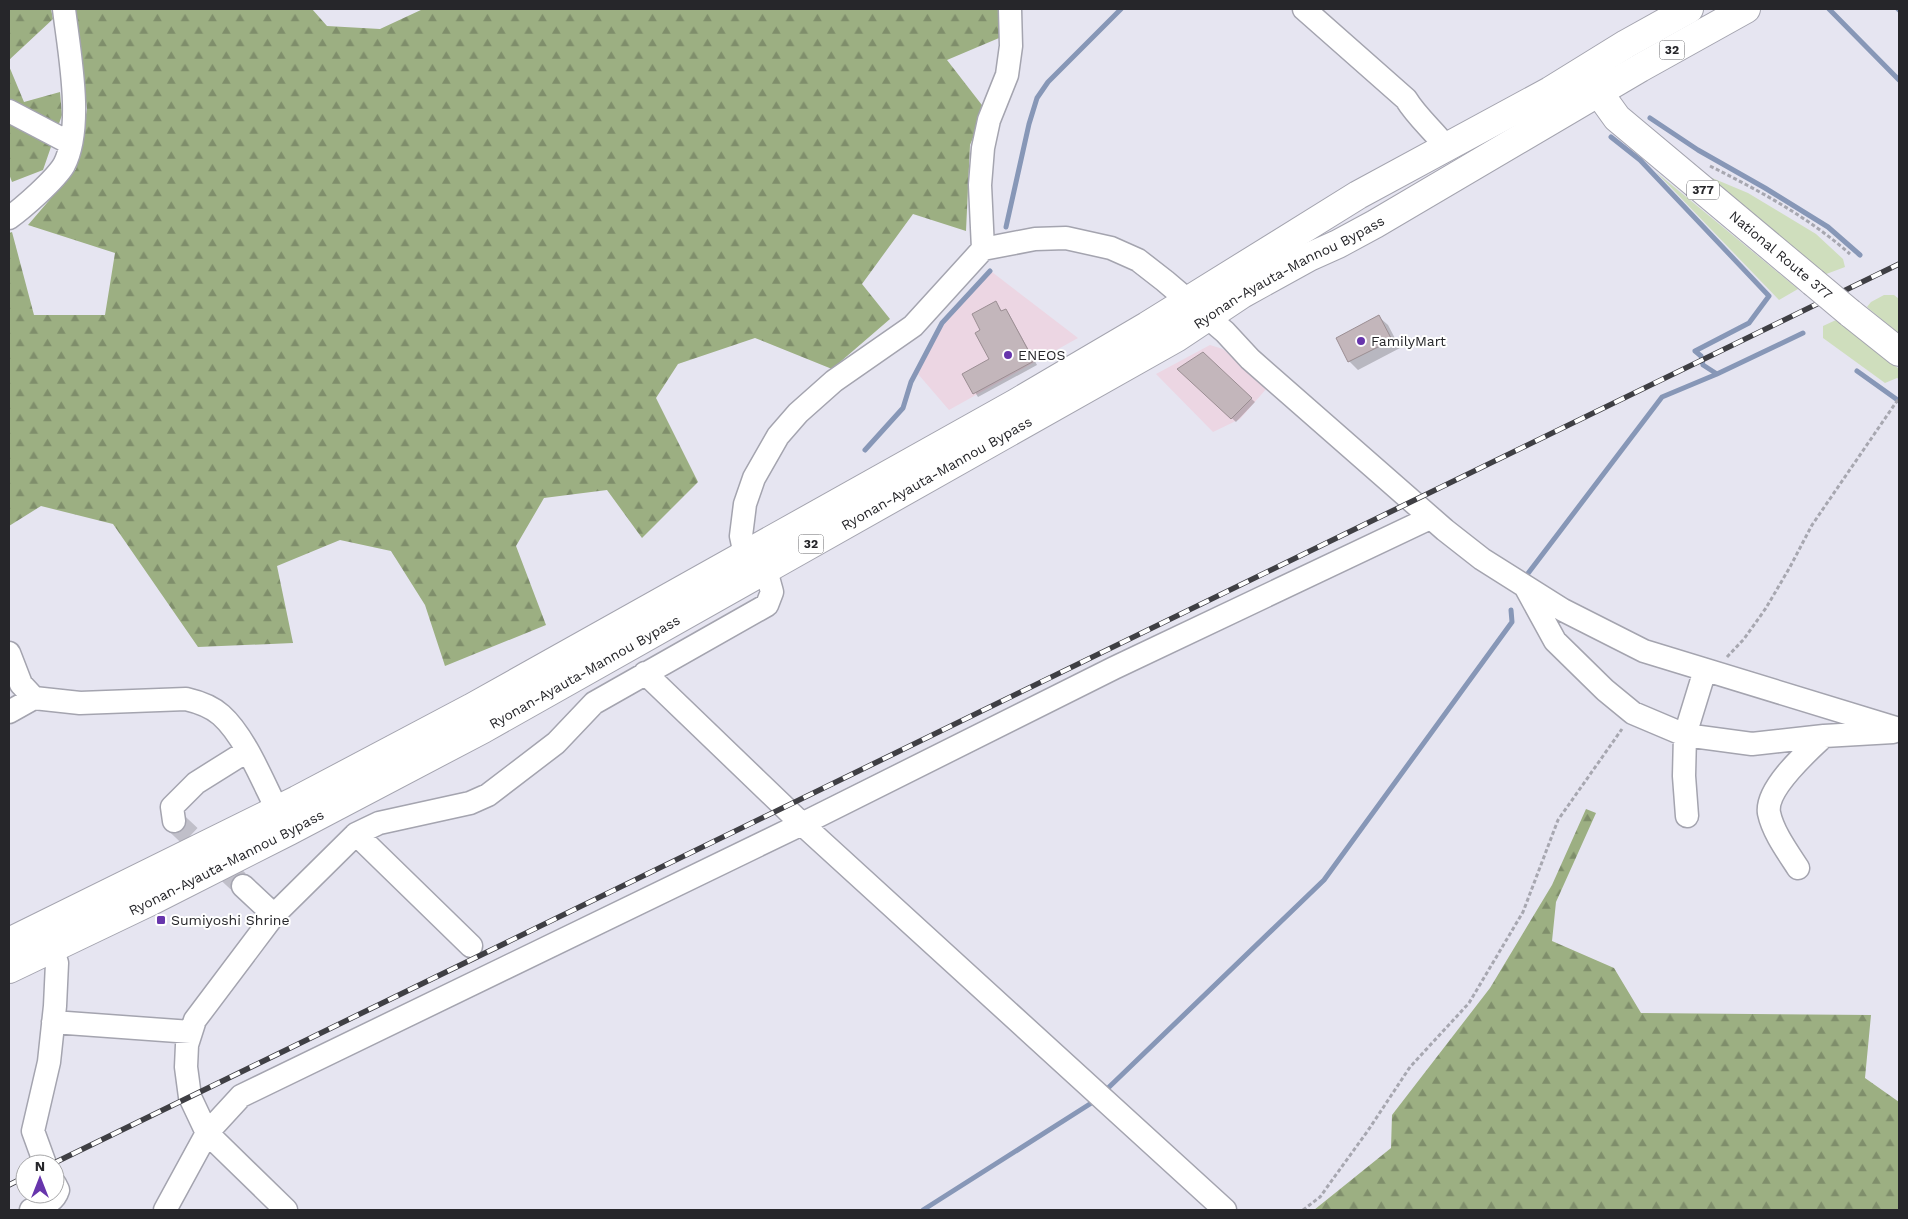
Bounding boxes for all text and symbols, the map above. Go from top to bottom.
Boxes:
road number: 32 [1660,40,1684,60]
road number: 377 [1687,180,1719,200]
street label: National Route 377 [1726,207,1836,303]
street label: Ryonan-Ayauta-Mannou Bypass [1190,212,1387,332]
place label: FamilyMart [1371,333,1446,349]
marker: FamilyMart [1355,335,1367,347]
place label: ENEOS [1018,347,1065,363]
marker: ENEOS [1002,349,1014,361]
street label: Ryonan-Ayauta-Mannou Bypass [838,413,1035,533]
road number: 32 [798,534,824,554]
street label: Ryonan-Ayauta-Mannou Bypass [486,612,683,732]
street label: Ryonan-Ayauta-Mannou Bypass [126,806,326,918]
place label: Sumiyoshi Shrine [171,912,290,928]
marker: Sumiyoshi Shrine [155,914,167,926]
north arrow [15,1154,65,1204]
text: N [35,1158,45,1174]

